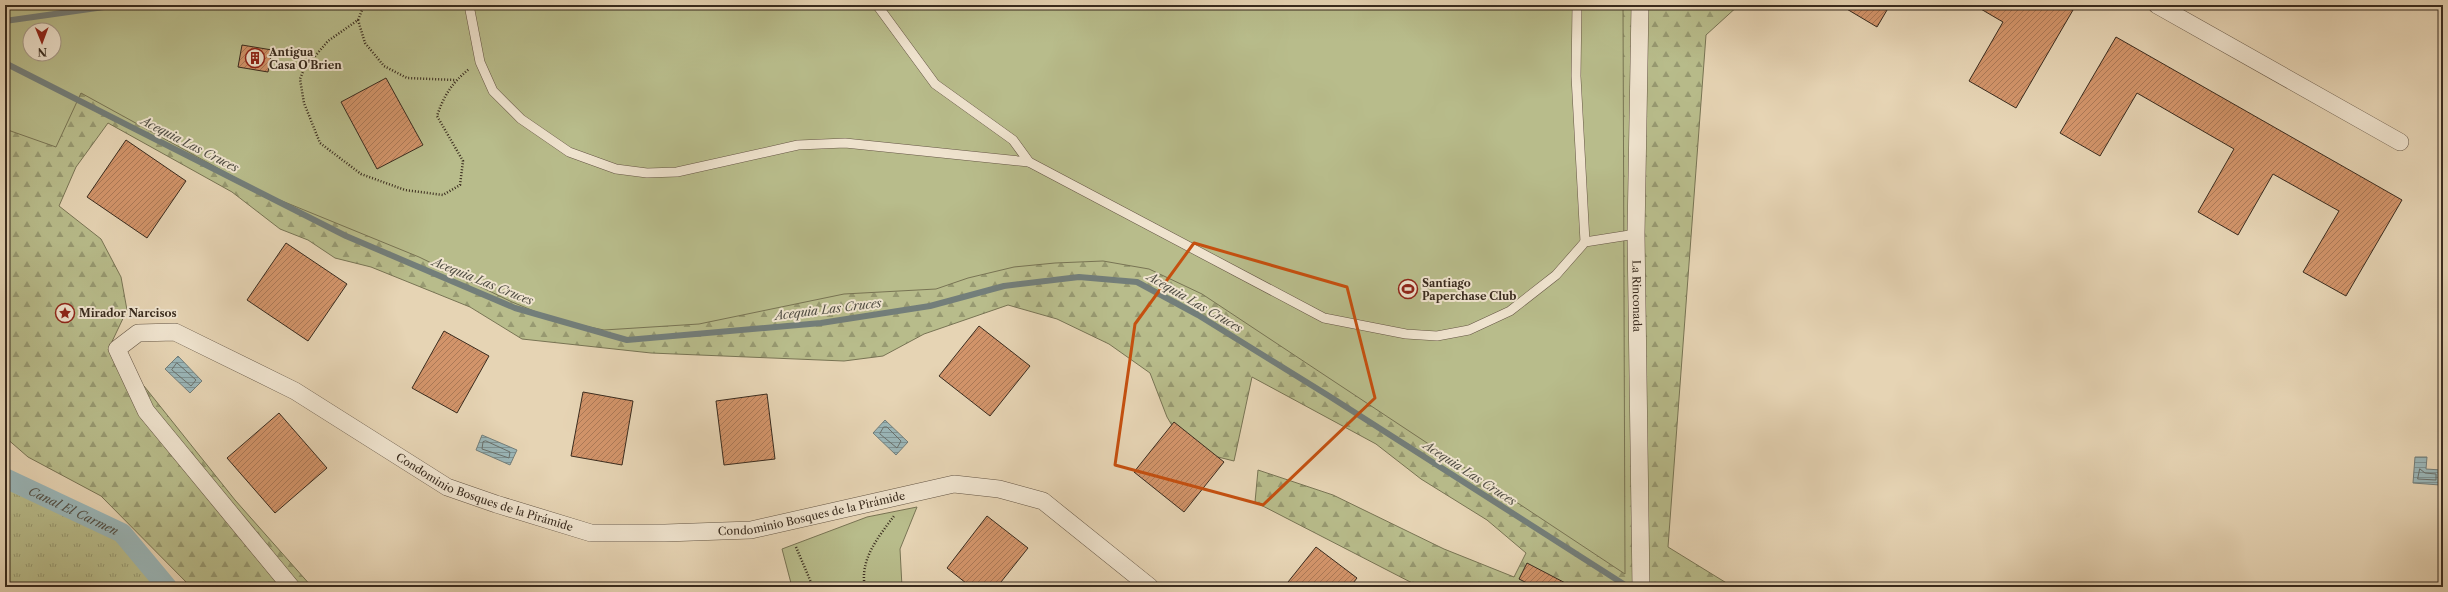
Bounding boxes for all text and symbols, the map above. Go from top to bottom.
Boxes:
north arrow [22,22,62,62]
text: N [37,45,47,59]
place label: Antigua Casa O'Brien [268,45,342,72]
building icon: Antigua Casa O'Brien [244,47,266,69]
water label: Acequia Las Cruces [137,112,242,175]
water label: Acequia Las Cruces [428,253,536,308]
street label: La Rinconada [1629,260,1644,332]
water label: Acequia Las Cruces [1143,268,1246,336]
place label: Santiago Paperchase Club [1422,276,1516,303]
sports icon: Santiago Paperchase Club [1397,278,1419,300]
water label: Acequia Las Cruces [772,295,883,323]
place icon: Mirador Narcisos [54,302,76,324]
place label: Mirador Narcisos [79,306,177,320]
water label: Acequia Las Cruces [1419,436,1520,509]
street label: Condominio Bosques de la Pirámide [393,450,575,534]
water label: Canal El Carmen [26,483,121,538]
street label: Condominio Bosques de la Pirámide [718,488,906,538]

